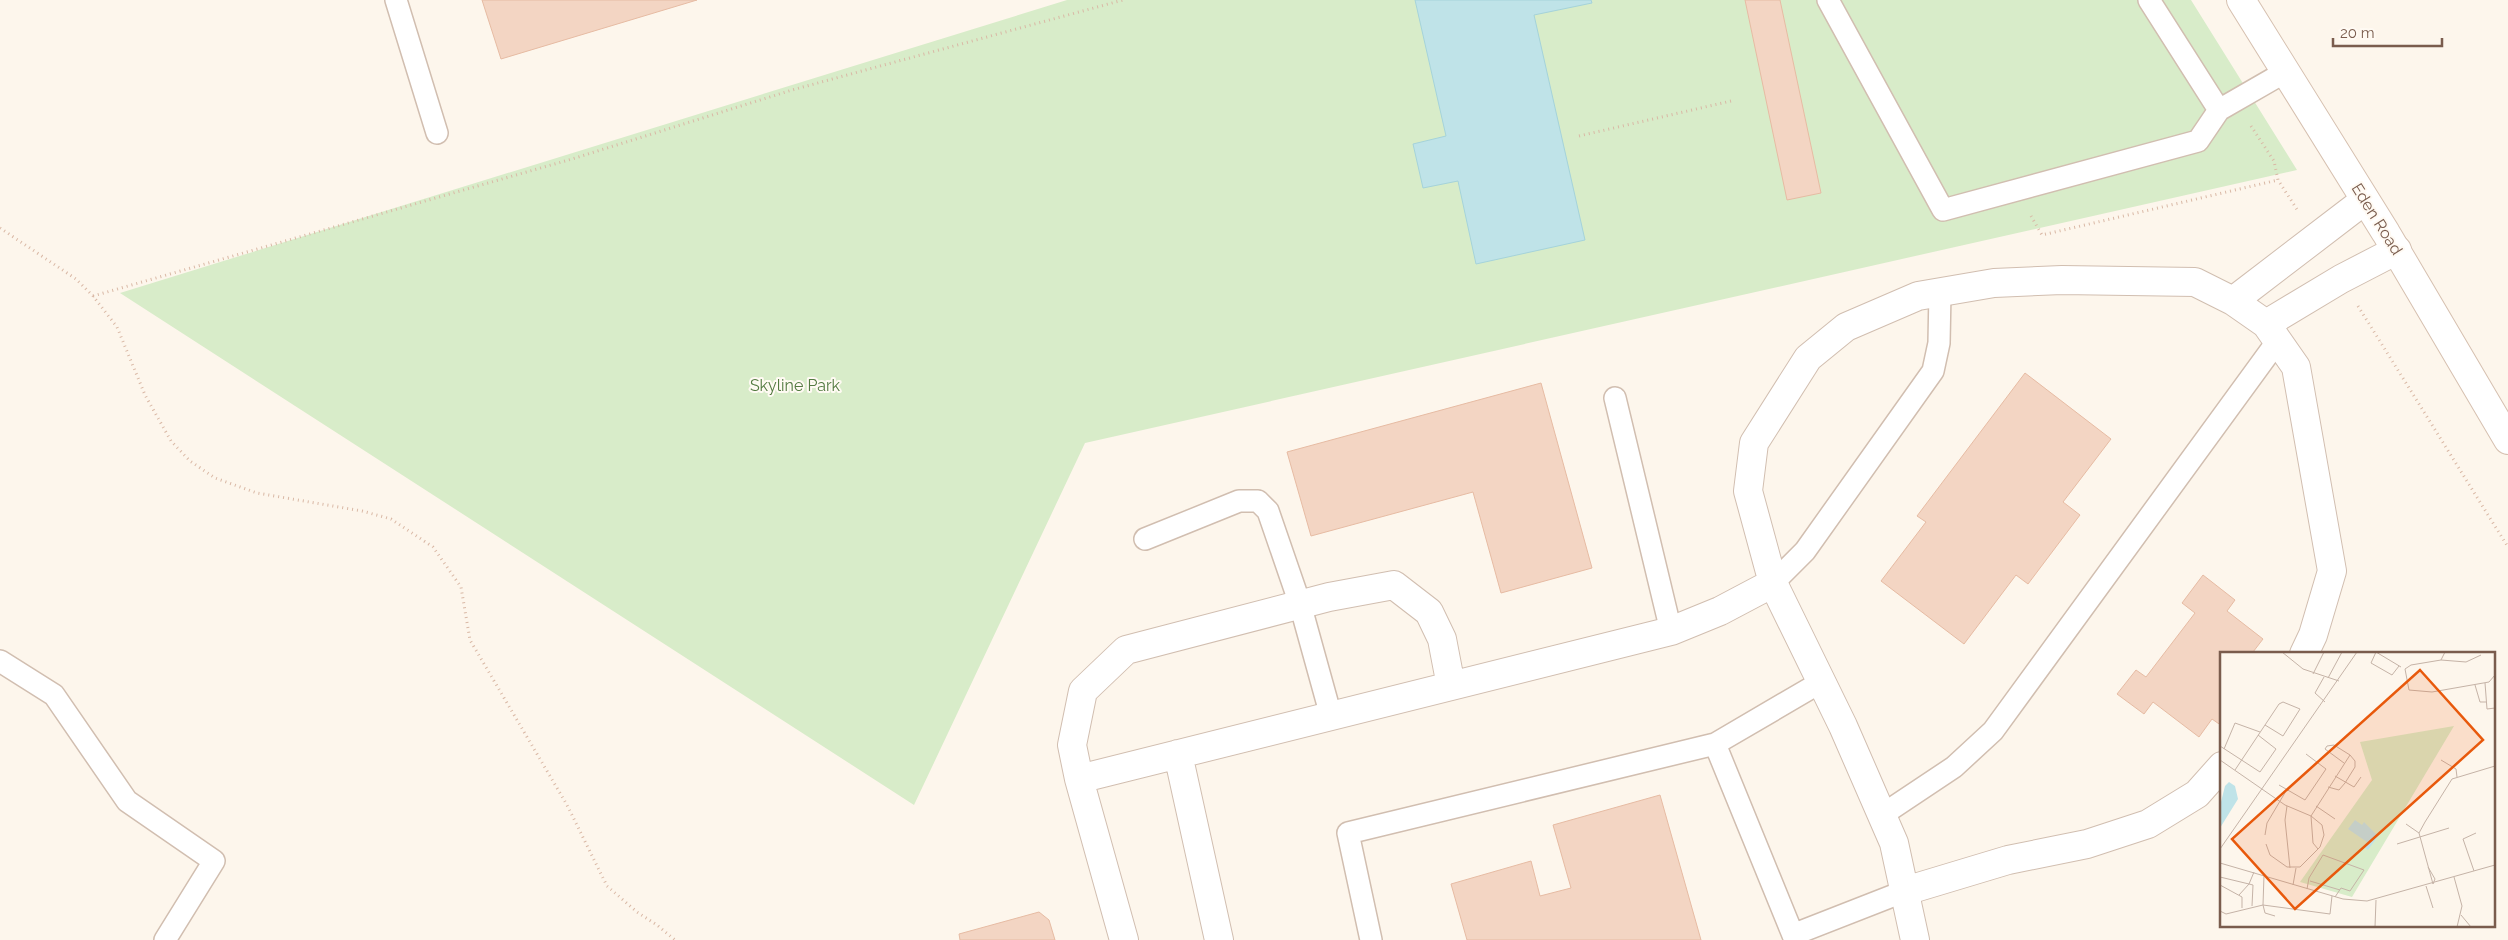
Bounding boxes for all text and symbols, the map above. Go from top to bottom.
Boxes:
scale bar [2333,15,2442,47]
text: 20 m [2340,24,2375,42]
street label: Eden Road [2348,180,2406,258]
park label: Skyline Park [750,376,841,395]
inset map [2220,652,2496,928]

